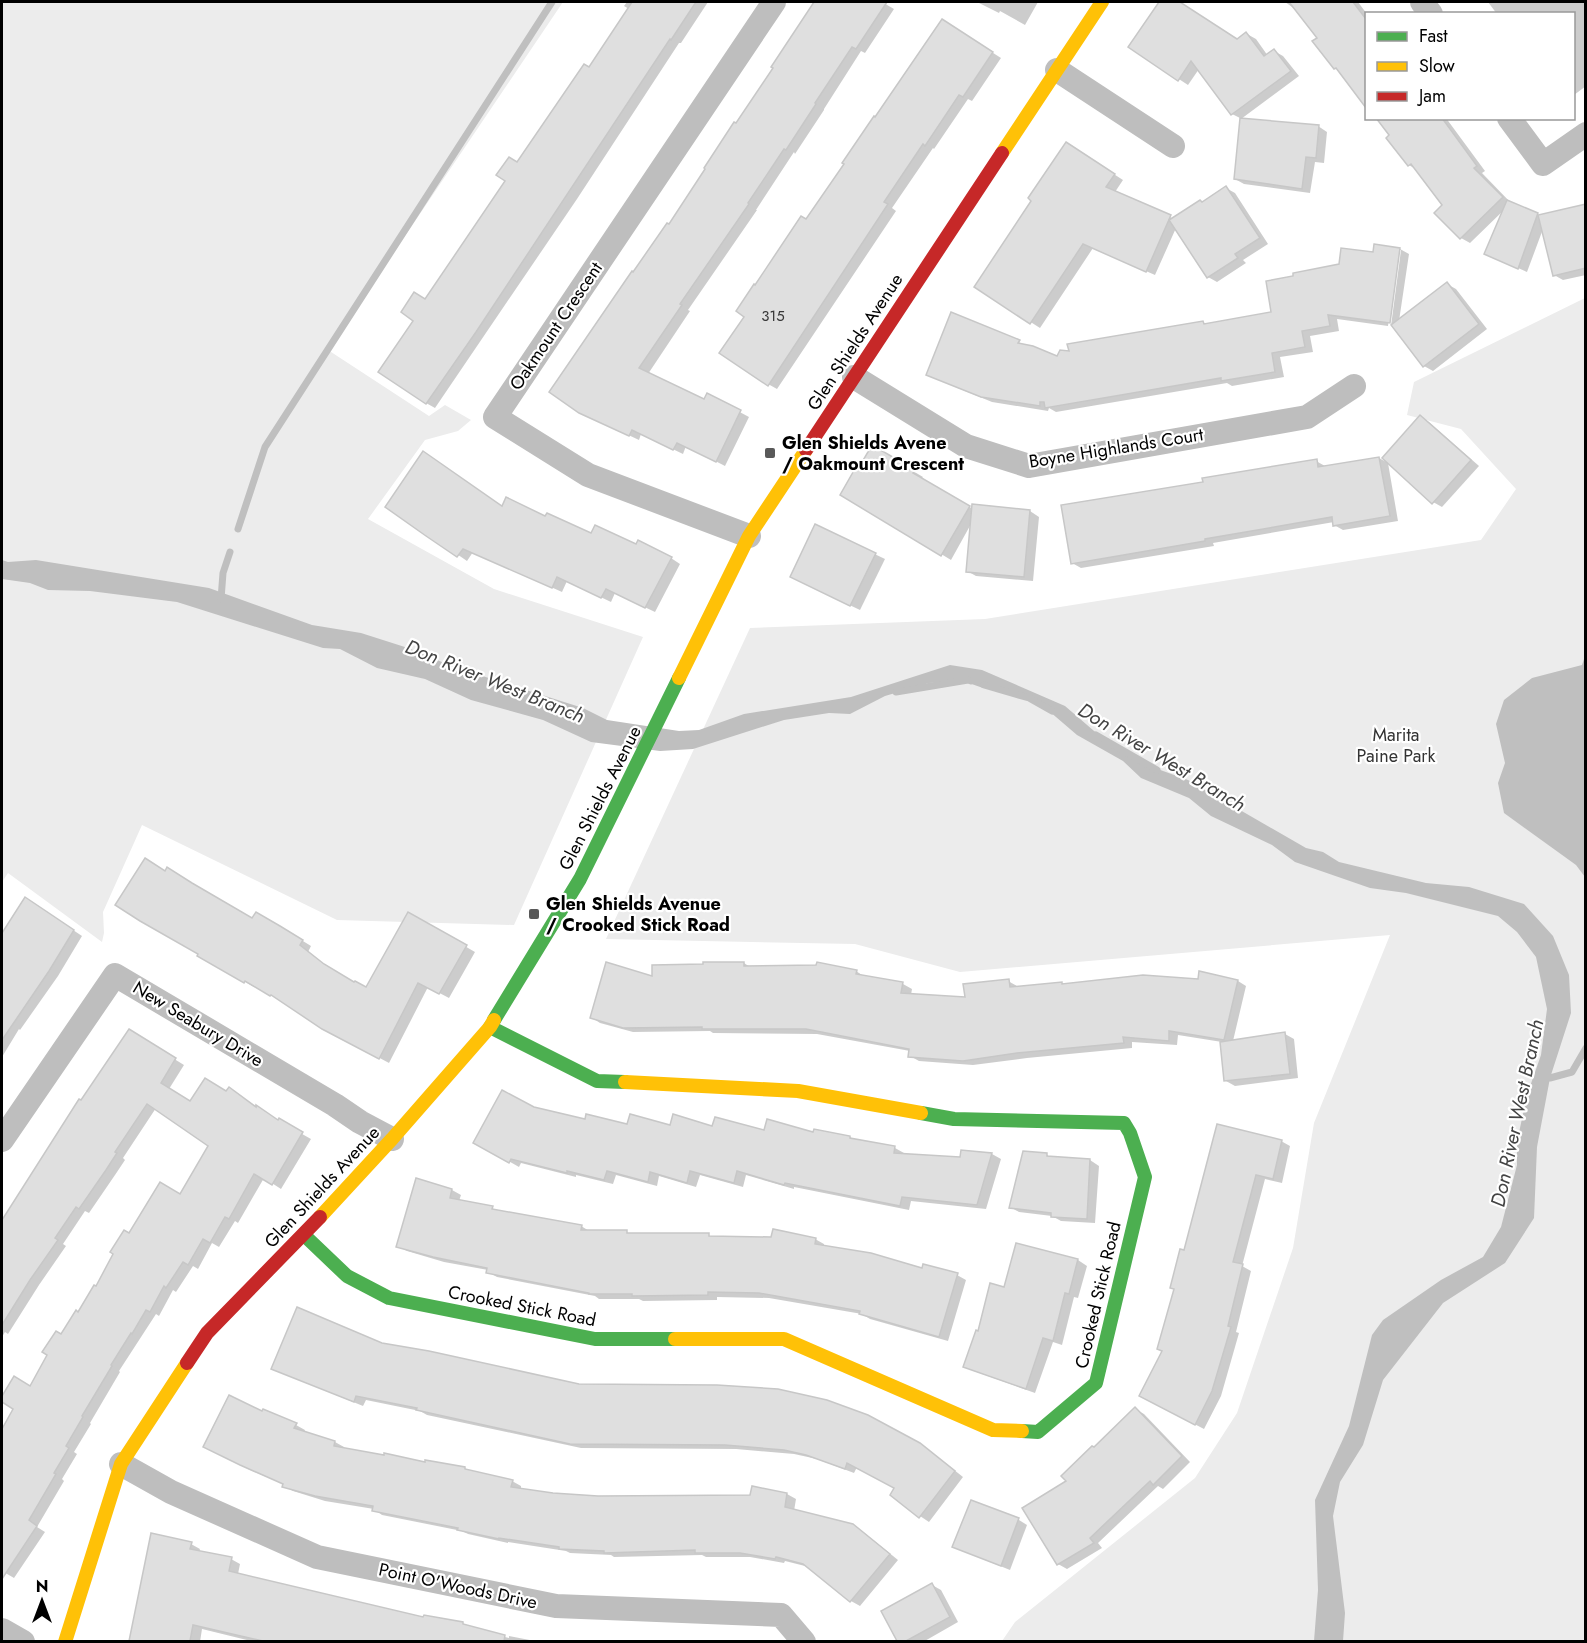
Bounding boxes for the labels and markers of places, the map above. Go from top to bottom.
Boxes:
place label: Glen Shields Avene / Oakmount Crescent [782,430,964,477]
marker: Glen Shields Avene / Oakmount Crescent [763,446,777,460]
place label: Glen Shields Avenue / Crooked Stick Road [546,891,730,938]
marker: Glen Shields Avenue / Crooked Stick Road [527,907,541,921]

